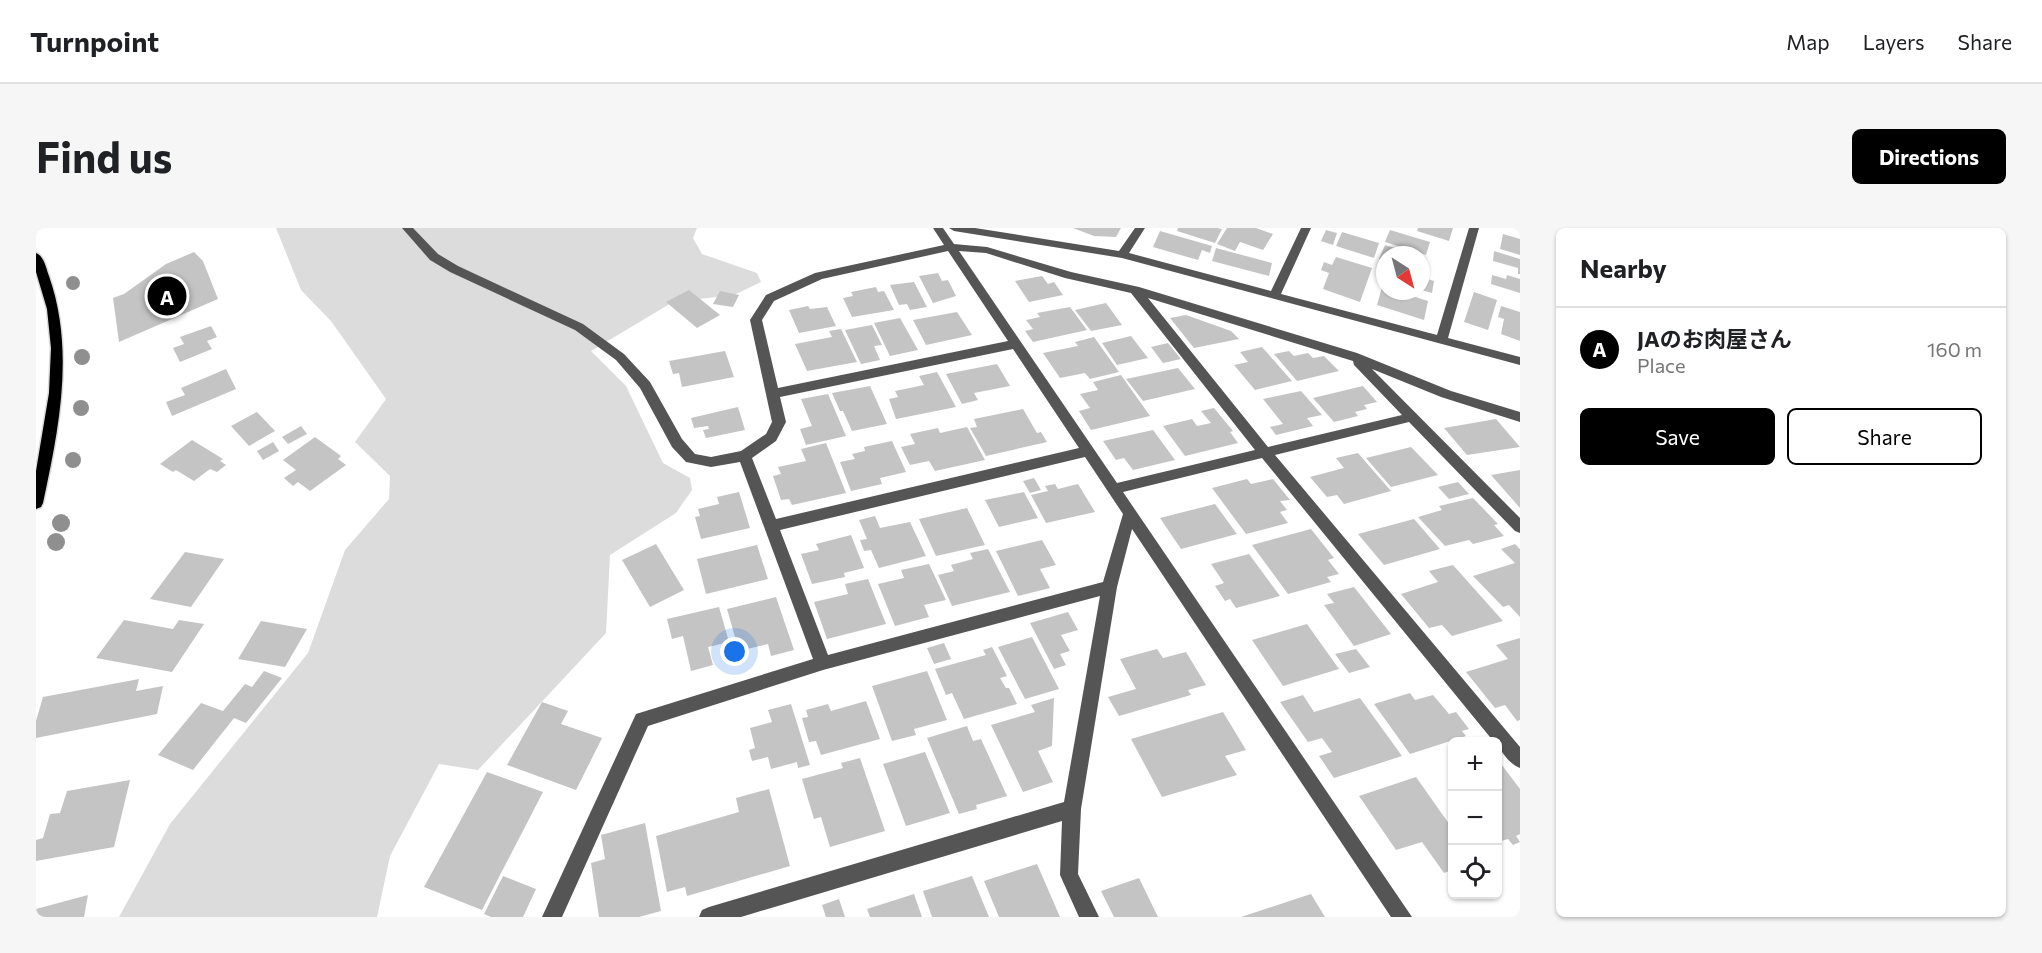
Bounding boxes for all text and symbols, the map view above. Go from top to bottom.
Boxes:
text: Turnpoint [30,24,159,58]
text: Map [1786,29,1830,54]
text: Layers [1863,29,1925,54]
text: Share [1958,29,2012,54]
button: Directions [1852,129,2006,184]
text: Find us [36,130,172,182]
north arrow [1376,246,1430,300]
text: Nearby [1580,252,1667,283]
pin: A [148,274,186,318]
text: JAのお肉屋さん [1637,325,1792,352]
text: A [1592,337,1607,361]
text: 160 m [1927,337,1982,361]
text: Place [1637,353,1686,377]
button: Save [1580,408,1775,465]
button: Share [1787,408,1982,465]
your location [720,637,749,666]
map controls [1448,737,1502,899]
button: + [1448,737,1502,791]
button: − [1448,791,1502,845]
button: locate [1448,845,1502,899]

